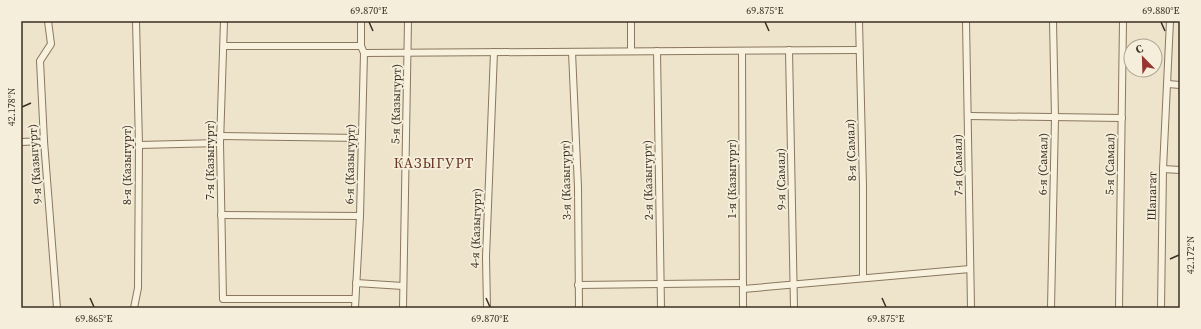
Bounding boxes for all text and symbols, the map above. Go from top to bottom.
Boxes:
text: 69.870°E [350,4,388,17]
text: 69.875°E [746,4,784,17]
text: 69.880°E [1142,4,1180,17]
north arrow [1123,38,1163,78]
text: С [1133,41,1146,57]
street label: 5-я (Казыгурт) [387,64,405,144]
text: 42.178°N [5,88,18,126]
street label: 8-я (Самал) [842,119,860,181]
street label: 7-я (Казыгурт) [202,120,218,200]
street label: 9-я (Казыгурт) [24,123,46,205]
street label: 6-я (Казыгурт) [341,124,359,204]
street label: 8-я (Казыгурт) [119,125,135,205]
street label: 6-я (Самал) [1034,133,1052,195]
street label: 5-я (Самал) [1101,133,1119,195]
street label: 7-я (Самал) [949,134,967,196]
street label: 1-я (Казыгурт) [724,139,740,219]
street label: 3-я (Казыгурт) [557,140,575,220]
street label: 2-я (Казыгурт) [639,140,657,220]
street label: 9-я (Самал) [772,148,790,210]
district label: КАЗЫГУРТ [394,153,474,173]
street label: Шапагат [1144,170,1160,221]
street label: 4-я (Казыгурт) [467,188,485,268]
text: 42.172°N [1184,236,1197,274]
text: 69.865°E [75,312,113,325]
text: 69.870°E [471,312,509,325]
text: 69.875°E [867,312,905,325]

